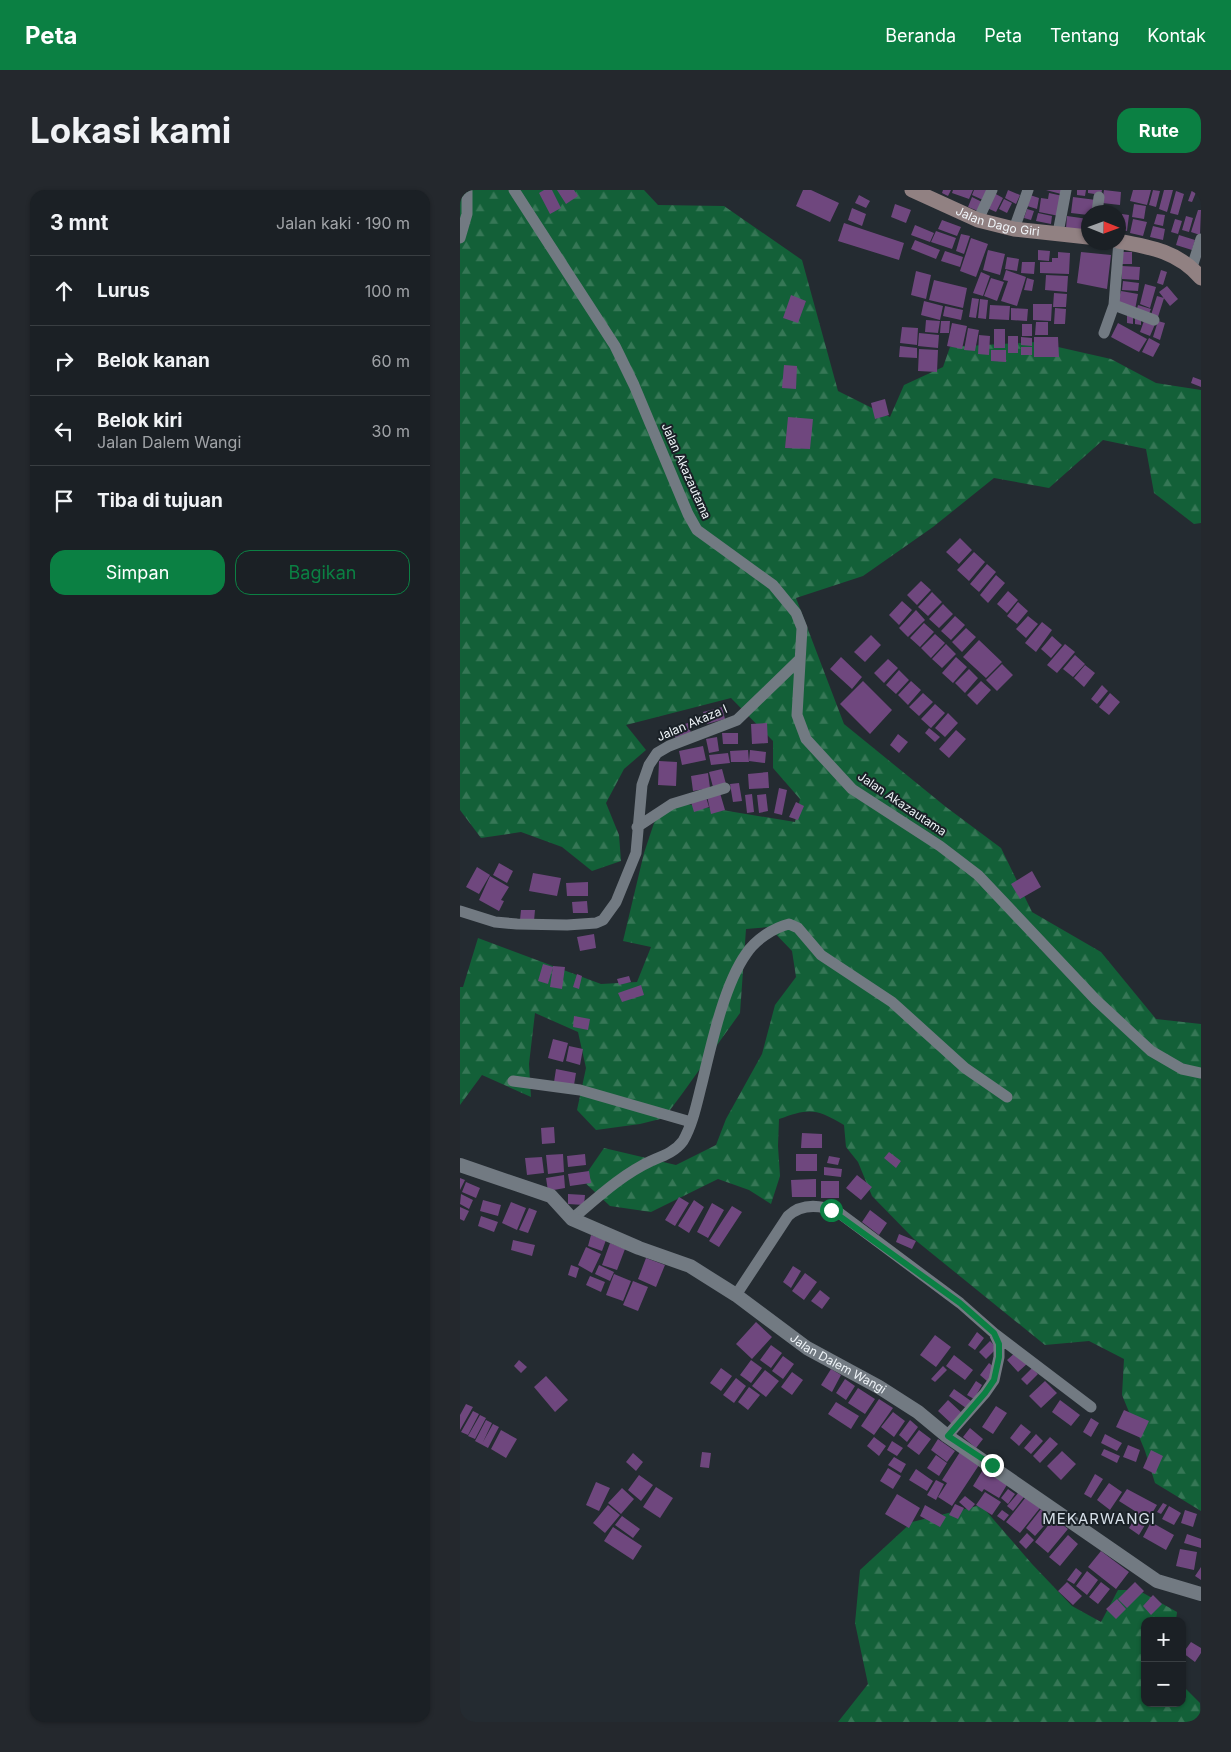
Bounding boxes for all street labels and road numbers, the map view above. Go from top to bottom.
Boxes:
street label: Jalan Dago Giri [953,203,1040,239]
street label: Jalan Akazautama [659,420,714,521]
street label: Jalan Akaza I [654,701,729,744]
street label: Jalan Akazautama [855,768,949,839]
street label: Jalan Dalem Wangi [787,1330,889,1397]

